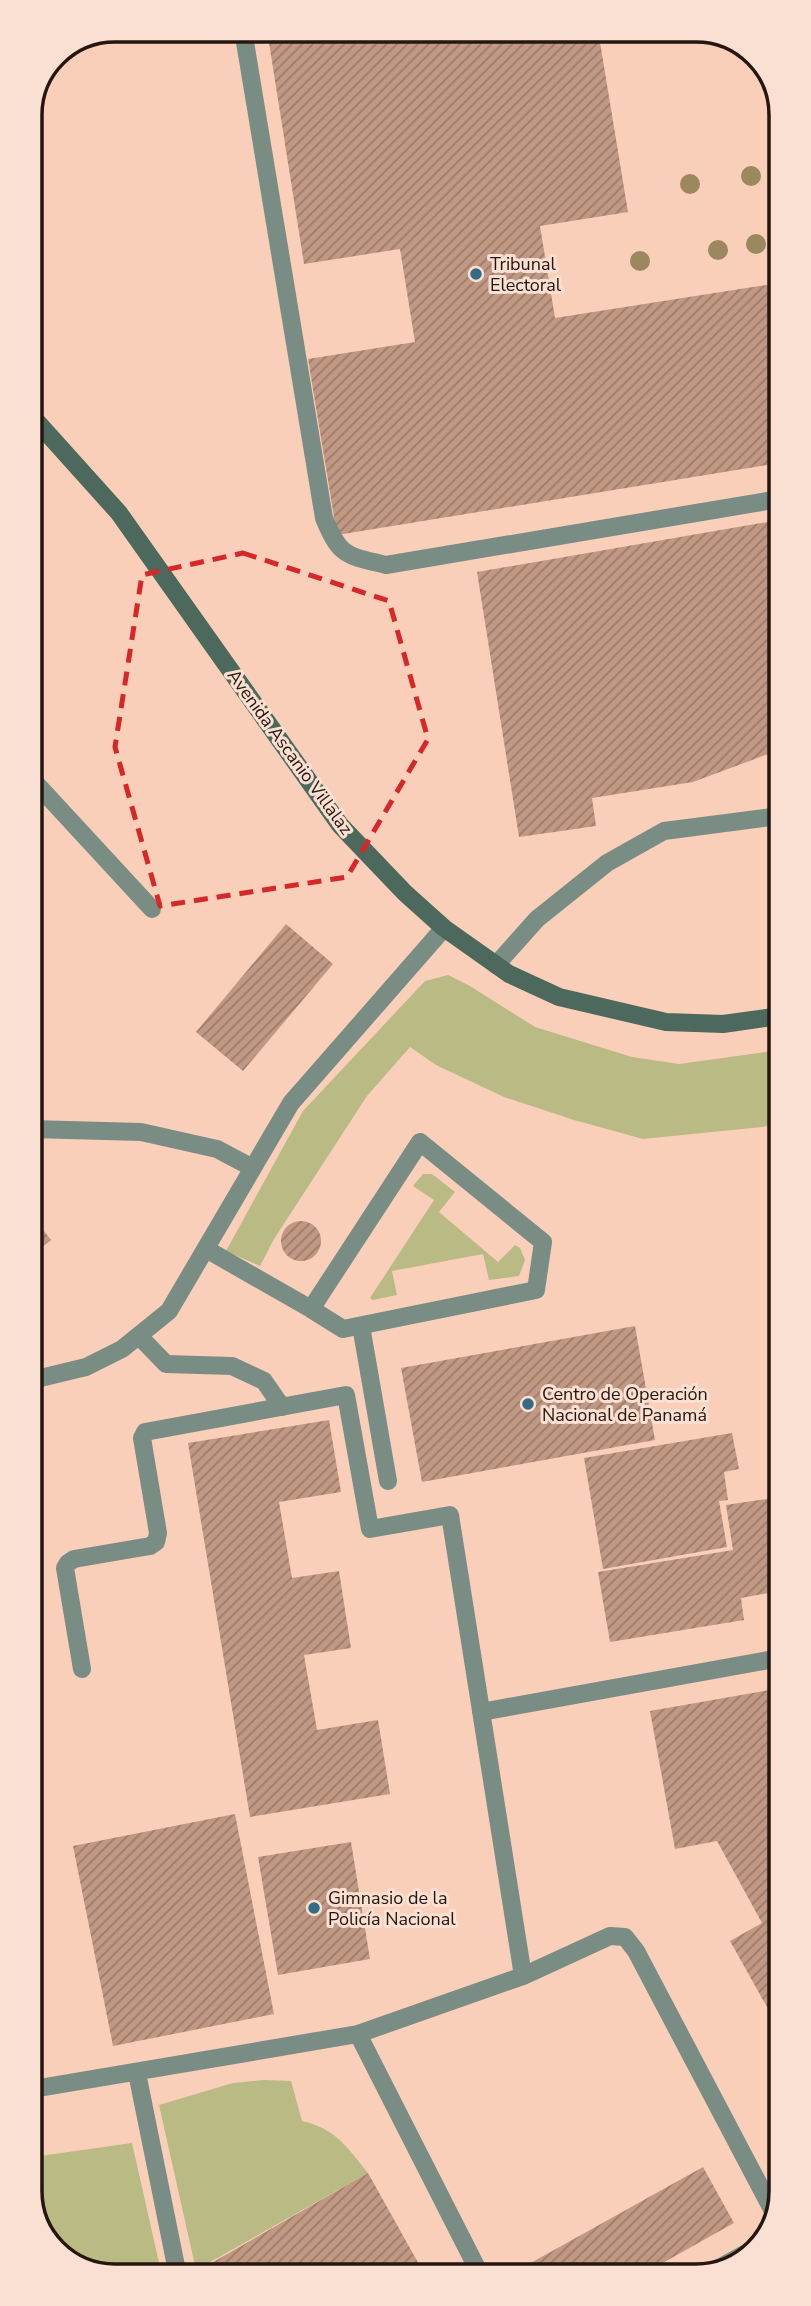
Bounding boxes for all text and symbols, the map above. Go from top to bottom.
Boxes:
place label: Tribunal Electoral [490,252,562,297]
marker: Tribunal Electoral [468,266,484,282]
street label: Avenida Ascanio Villalaz [222,664,358,840]
place label: Centro de Operación Nacional de Panamá [542,1382,708,1427]
marker: Centro de Operación Nacional de Panamá [520,1396,536,1412]
place label: Gimnasio de la Policía Nacional [328,1886,456,1931]
marker: Gimnasio de la Policía Nacional [306,1900,322,1916]

